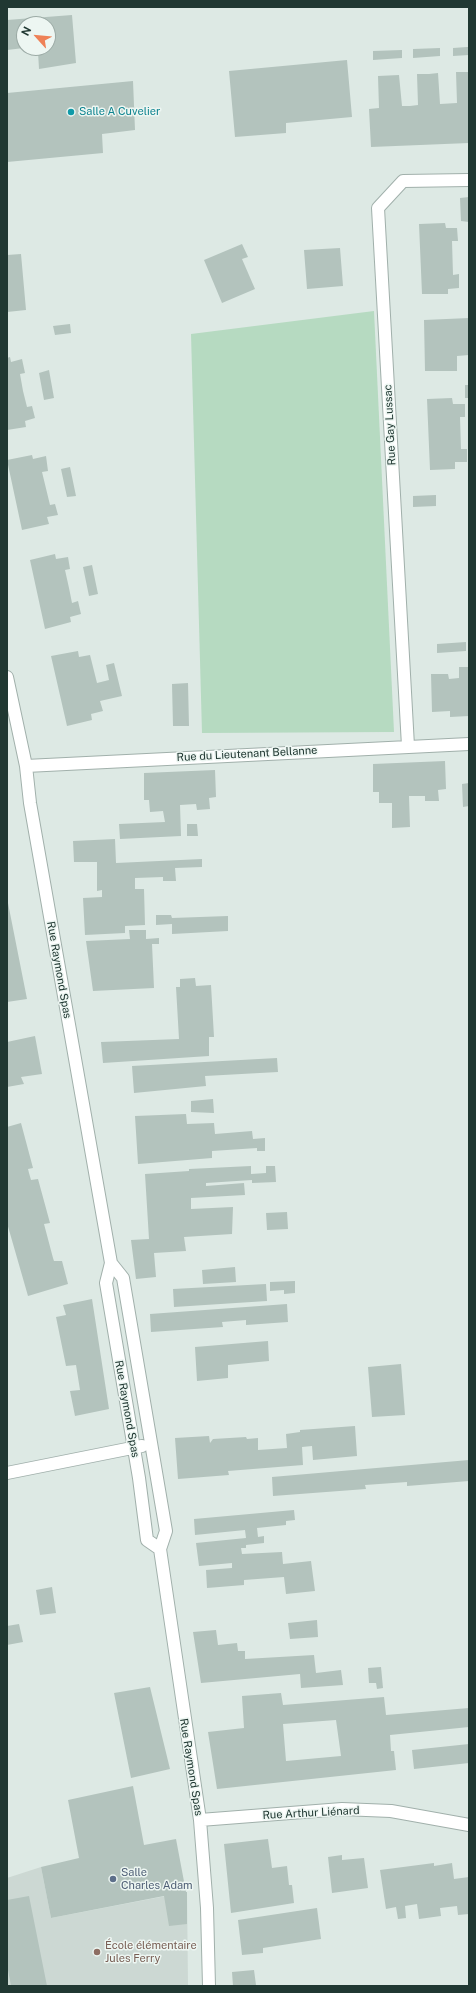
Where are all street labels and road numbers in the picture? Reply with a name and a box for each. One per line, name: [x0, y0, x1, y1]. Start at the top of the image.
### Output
street label: Rue Gay Lussac: [381, 384, 399, 466]
street label: Rue du Lieutenant Bellanne: [176, 744, 318, 764]
street label: Rue Raymond Spas: [44, 920, 74, 1020]
street label: Rue Raymond Spas: [112, 1359, 142, 1459]
street label: Rue Raymond Spas: [177, 1717, 205, 1817]
street label: Rue Arthur Liénard: [262, 1804, 360, 1822]

